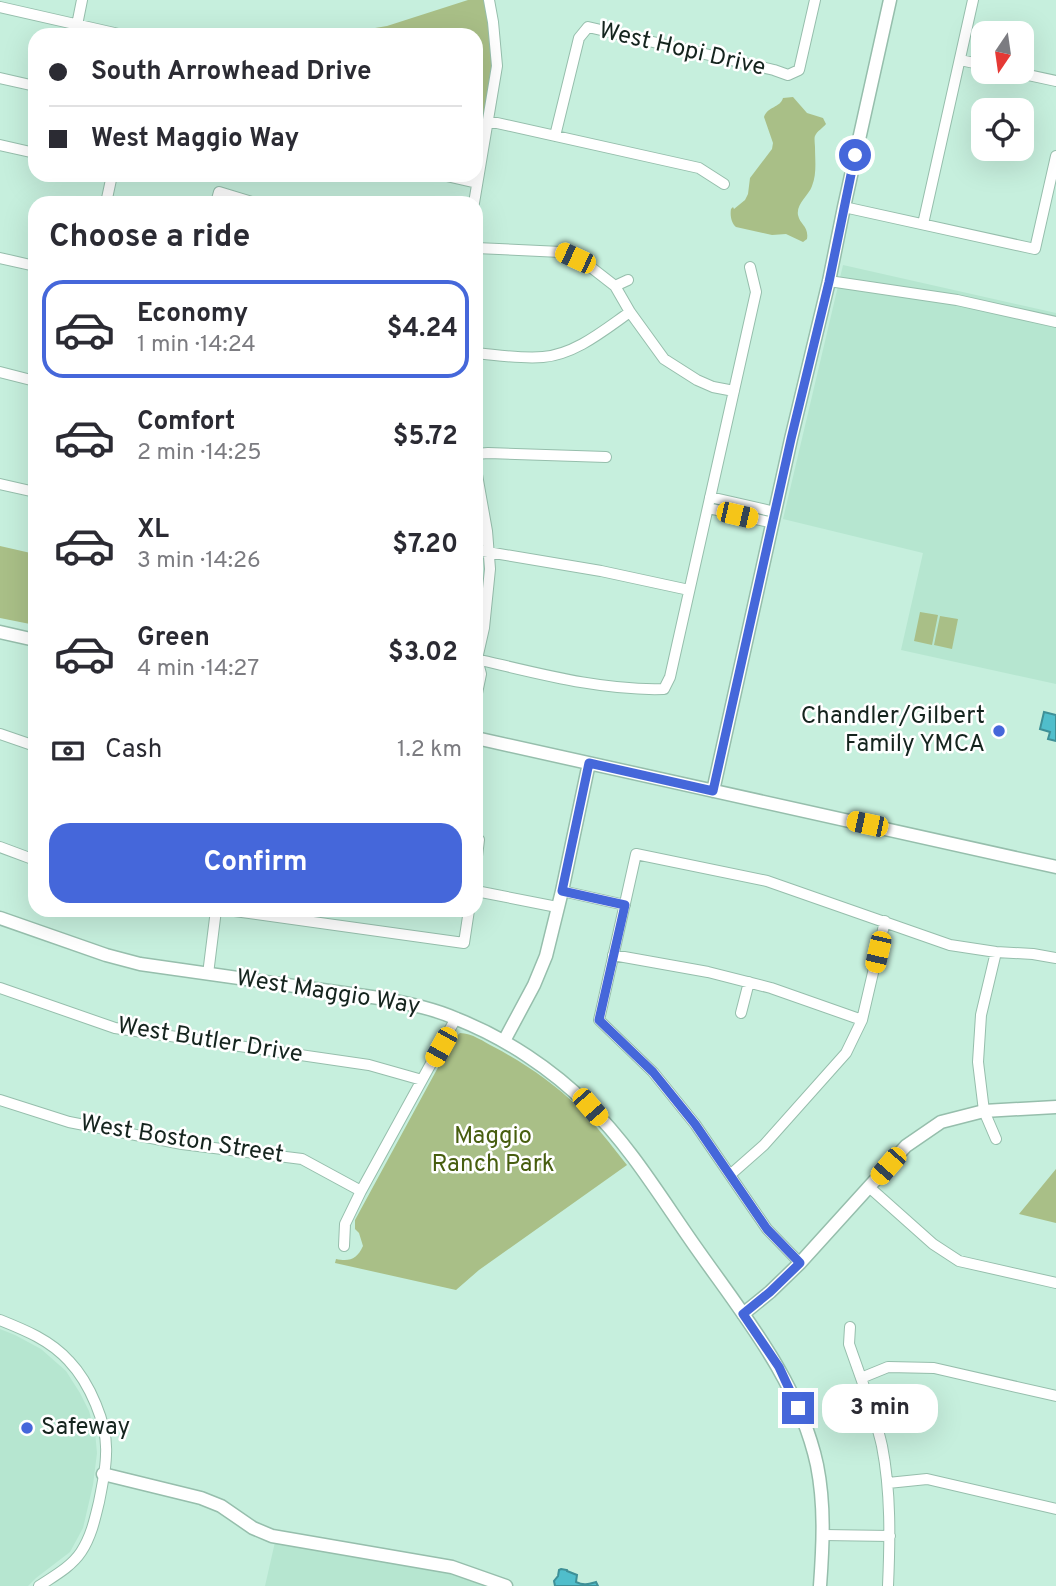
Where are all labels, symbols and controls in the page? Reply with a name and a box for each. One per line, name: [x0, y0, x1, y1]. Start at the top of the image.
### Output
street label: West Hopi Drive: [596, 16, 768, 84]
north arrow: [971, 21, 1034, 84]
map controls: [971, 21, 1034, 161]
text: South Arrowhead Drive: [91, 56, 372, 89]
button: locate: [971, 98, 1034, 161]
text: West Maggio Way: [91, 123, 299, 156]
route start: [839, 139, 871, 171]
text: Choose a ride: [49, 218, 250, 258]
car: [552, 240, 599, 276]
icon: car: [53, 298, 116, 361]
text: Economy: [137, 298, 248, 331]
text: $4.24: [387, 313, 458, 346]
text: 1 min · 14:24: [137, 331, 256, 360]
icon: car: [53, 406, 116, 469]
text: Comfort: [137, 406, 235, 439]
text: $5.72: [393, 421, 458, 454]
text: 2 min · 14:25: [137, 439, 262, 468]
car: [715, 500, 760, 530]
icon: car: [53, 514, 116, 577]
text: XL: [137, 514, 169, 547]
text: $7.20: [392, 529, 458, 562]
text: 3 min · 14:26: [137, 547, 261, 576]
icon: car: [53, 622, 116, 685]
text: Green: [137, 622, 210, 655]
text: $3.02: [388, 637, 458, 670]
text: 4 min · 14:27: [137, 655, 259, 684]
place label: Chandler/Gilbert Family YMCA: [801, 702, 985, 760]
marker: Chandler/Gilbert Family YMCA: [991, 723, 1007, 739]
icon: cash: [49, 732, 87, 770]
text: Cash: [105, 734, 162, 767]
text: 1.2 km: [397, 736, 462, 765]
car: [845, 809, 890, 839]
button: Confirm: [49, 823, 462, 903]
car: [864, 929, 893, 975]
street label: West Maggio Way: [234, 964, 422, 1022]
street label: West Butler Drive: [115, 1012, 305, 1070]
car: [422, 1024, 461, 1070]
car: [569, 1084, 612, 1130]
street label: West Boston Street: [78, 1109, 286, 1171]
park label: Maggio Ranch Park: [431, 1122, 555, 1180]
car: [867, 1143, 910, 1189]
callout: 3 min: [822, 1384, 938, 1432]
route end: [782, 1392, 814, 1424]
text: 3 min: [850, 1394, 910, 1423]
place label: Safeway: [41, 1413, 130, 1443]
marker: Safeway: [19, 1420, 35, 1436]

